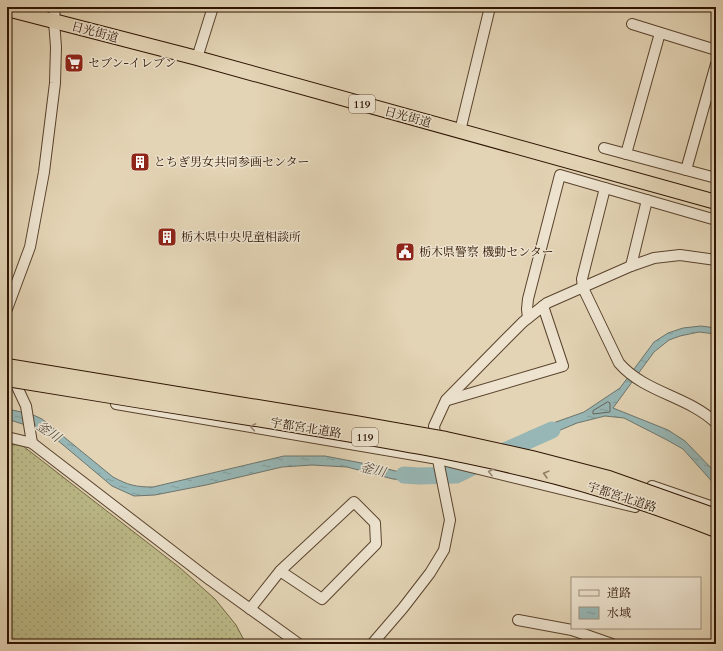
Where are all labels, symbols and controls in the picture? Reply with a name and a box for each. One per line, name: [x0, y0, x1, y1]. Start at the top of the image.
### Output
street label: 日光街道: [70, 18, 120, 46]
supermarket icon: セブン-イレブン: [63, 52, 85, 74]
place label: セブン-イレブン: [88, 55, 176, 71]
road number: 119: [349, 95, 375, 113]
street label: 日光街道: [383, 103, 433, 131]
building icon: とちぎ男女共同参画センター: [129, 151, 151, 173]
place label: とちぎ男女共同参画センター: [154, 154, 310, 170]
building icon: 栃木県中央児童相談所: [156, 226, 178, 248]
place label: 栃木県中央児童相談所: [181, 229, 301, 245]
public building icon: 栃木県警察 機動センター: [394, 241, 416, 263]
place label: 栃木県警察 機動センター: [419, 244, 554, 260]
street label: 宇都宮北道路: [269, 414, 343, 442]
water label: 釜川: [33, 417, 66, 448]
one-way arrow: [250, 423, 256, 432]
road number: 119: [352, 428, 378, 446]
water label: 釜川: [358, 458, 389, 482]
one-way arrow: [487, 468, 494, 476]
one-way arrow: [543, 471, 549, 479]
street label: 宇都宮北道路: [585, 478, 659, 516]
legend: [571, 577, 701, 629]
text: 道路: [607, 585, 631, 601]
text: 水域: [607, 605, 631, 621]

